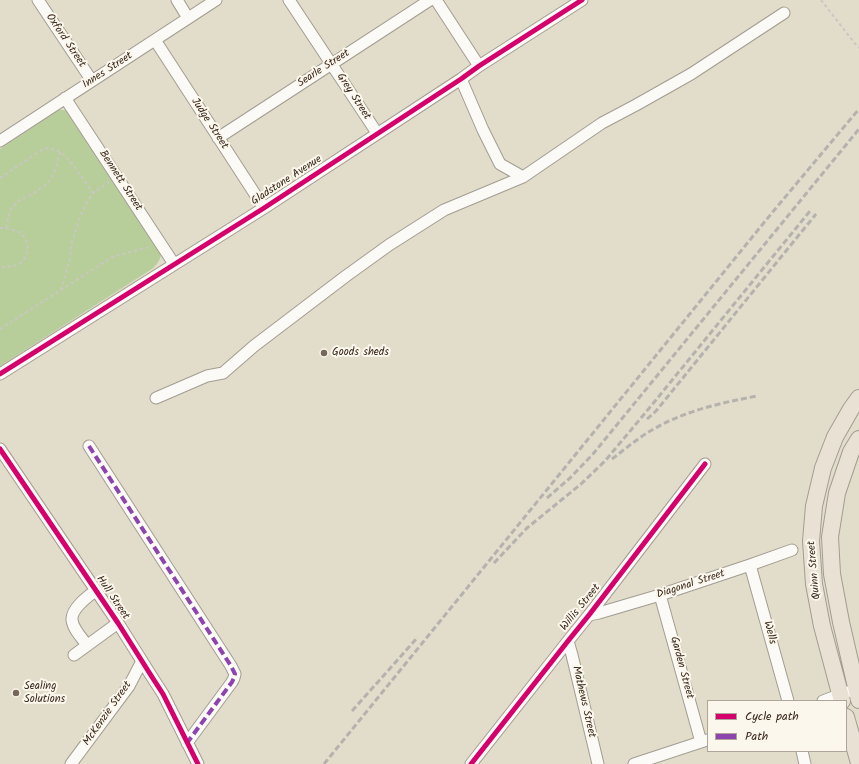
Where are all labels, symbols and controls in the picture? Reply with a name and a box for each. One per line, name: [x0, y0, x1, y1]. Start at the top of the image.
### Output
street label: Oxford Street: [42, 12, 88, 70]
street label: Searle Street: [295, 47, 353, 91]
street label: Innes Street: [80, 50, 136, 92]
street label: Grey Street: [333, 71, 373, 123]
street label: Judge Street: [188, 96, 230, 152]
street label: Bennett Street: [96, 148, 144, 214]
street label: Gladstone Avenue: [249, 153, 325, 209]
place label: Goods sheds: [332, 346, 389, 360]
marker: Goods sheds: [319, 348, 329, 358]
street label: Quinn Street: [806, 540, 824, 600]
street label: Diagonal Street: [655, 568, 727, 602]
street label: Hull Street: [92, 573, 132, 623]
street label: Willis Street: [558, 582, 604, 634]
street label: Wells: [760, 620, 778, 646]
street label: Garden Street: [666, 635, 696, 701]
street label: Mathews Street: [568, 665, 598, 739]
street label: McKenzie Street: [81, 679, 135, 749]
place label: Sealing Solutions: [24, 680, 65, 706]
marker: Sealing Solutions: [11, 688, 21, 698]
legend: [707, 700, 847, 752]
text: Cycle path: [745, 707, 799, 726]
text: Path: [745, 727, 768, 746]

